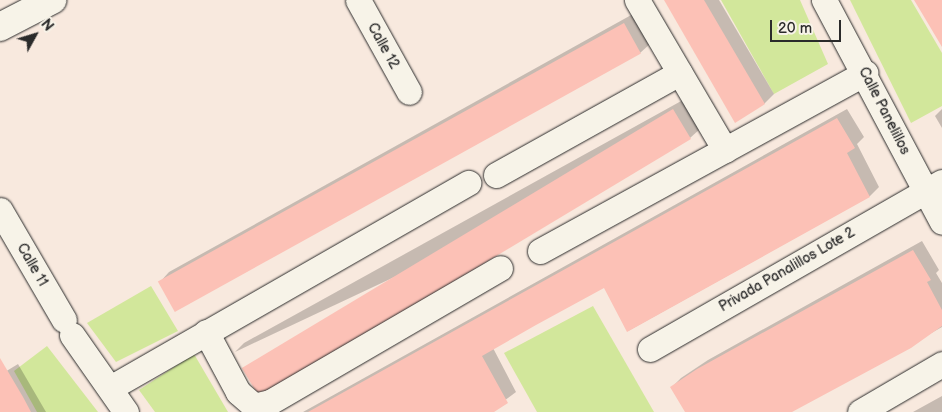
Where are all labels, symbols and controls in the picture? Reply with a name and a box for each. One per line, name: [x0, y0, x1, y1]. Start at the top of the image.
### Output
north arrow: [10, 10, 60, 60]
scale bar: [772, 10, 843, 42]
text: N: [37, 16, 57, 35]
text: 20 m: [778, 19, 812, 38]
street label: Calle 12: [364, 20, 402, 72]
street label: Calle Panelillos: [855, 64, 913, 158]
street label: Privada Panalillos Lote 2: [716, 224, 858, 316]
street label: Calle 11: [13, 240, 51, 290]

